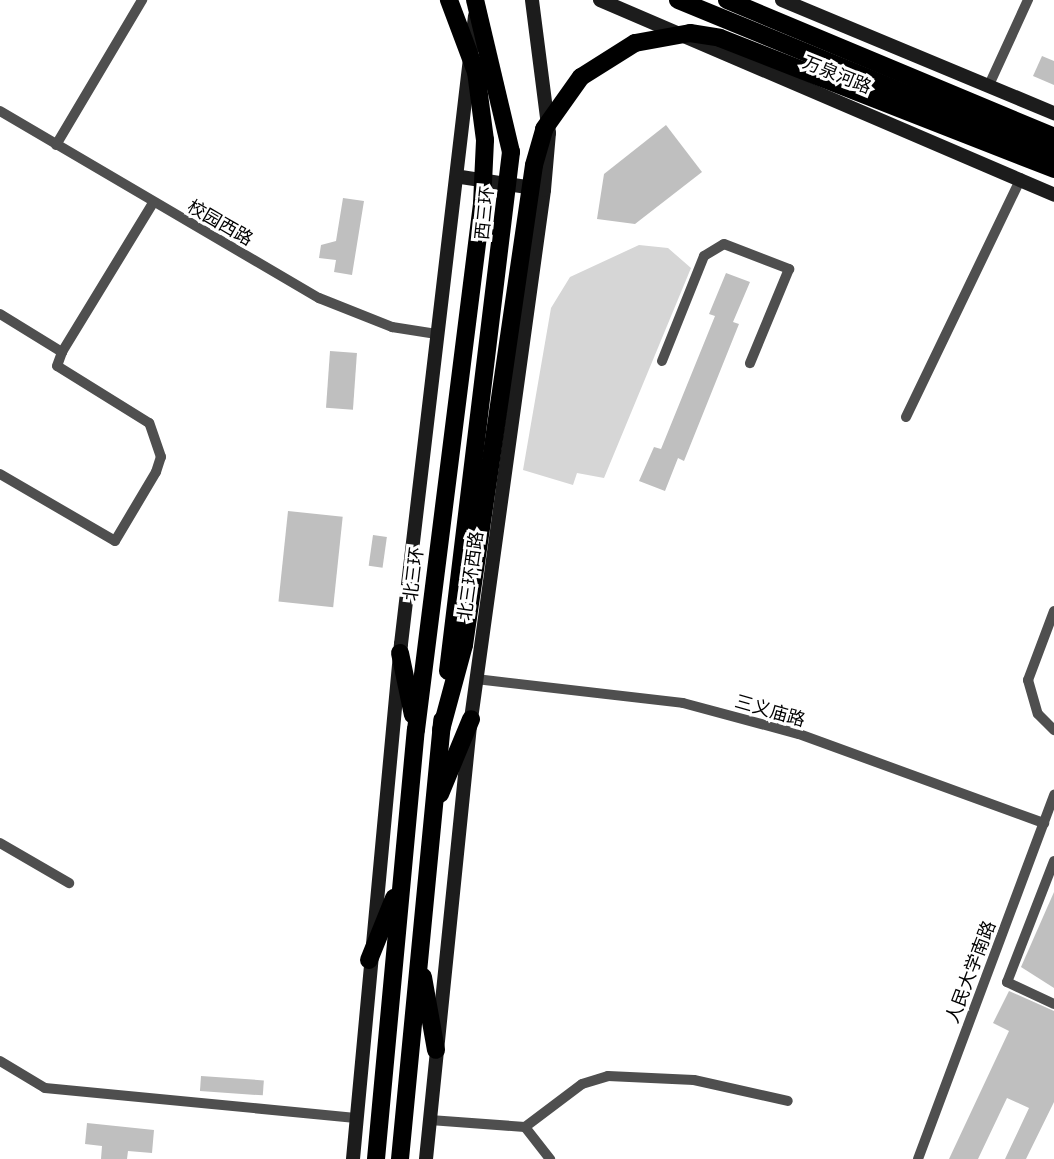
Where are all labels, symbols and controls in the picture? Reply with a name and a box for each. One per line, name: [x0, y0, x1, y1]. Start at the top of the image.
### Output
street label: 万泉河路: [800, 52, 874, 98]
street label: 西三环: [471, 185, 499, 241]
street label: 校园西路: [183, 196, 257, 250]
street label: 北三环西路: [454, 530, 488, 622]
street label: 北三环: [400, 546, 428, 602]
street label: 三义庙路: [732, 691, 808, 731]
street label: 人民大学南路: [942, 918, 1000, 1026]

